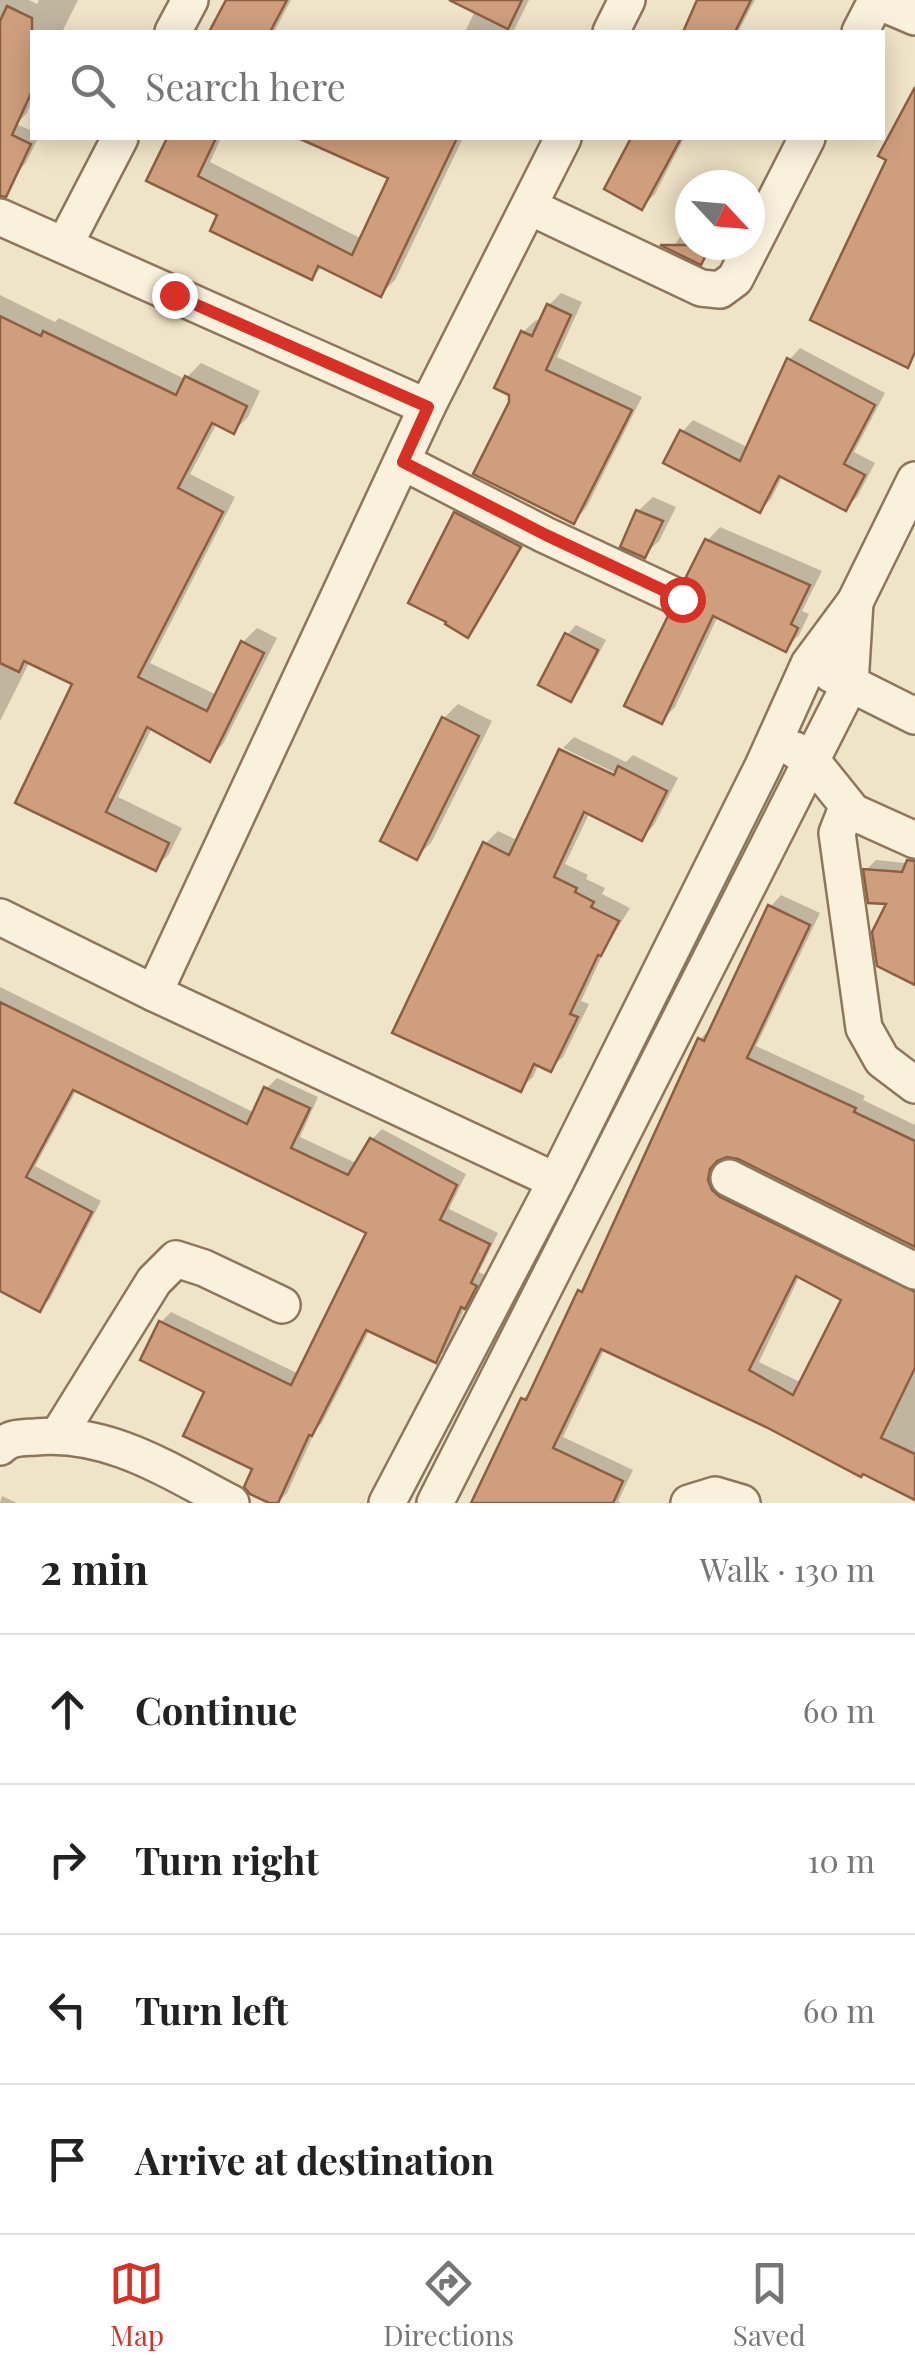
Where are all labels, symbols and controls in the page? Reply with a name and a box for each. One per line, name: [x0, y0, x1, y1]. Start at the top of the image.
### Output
search box: [30, 30, 885, 140]
icon: search: [65, 58, 120, 113]
text: Search here: [145, 60, 346, 111]
north arrow: [675, 170, 765, 260]
route end: [152, 273, 198, 319]
route start: [660, 577, 706, 623]
text: 2 min: [40, 1540, 148, 1596]
text: Walk · 130 m: [700, 1547, 875, 1590]
icon: ahead: [40, 1682, 95, 1737]
text: Continue: [135, 1684, 297, 1735]
text: 60 m: [803, 1688, 875, 1731]
icon: right: [40, 1832, 95, 1887]
text: Turn right: [135, 1834, 319, 1885]
text: 10 m: [808, 1838, 875, 1881]
icon: left: [40, 1982, 95, 2037]
text: Turn left: [135, 1984, 288, 2035]
text: 60 m: [803, 1988, 875, 2031]
icon: arrive: [40, 2132, 95, 2187]
text: Arrive at destination: [135, 2134, 494, 2185]
tab: Map: [109, 2256, 164, 2353]
tab: Directions: [383, 2256, 514, 2353]
tab: Saved: [733, 2256, 806, 2353]

